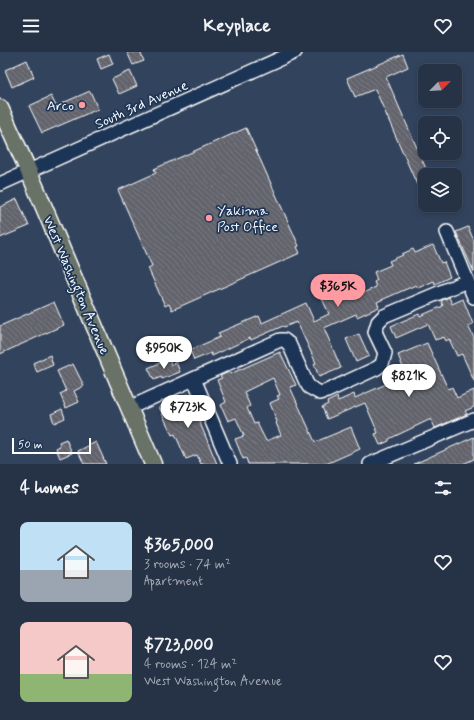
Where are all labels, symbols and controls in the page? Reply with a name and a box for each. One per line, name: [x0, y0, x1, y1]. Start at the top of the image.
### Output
text: Keyplace: [203, 14, 271, 38]
icon: menu: [20, 15, 42, 37]
icon: heart: [432, 15, 454, 37]
north arrow: [418, 64, 462, 108]
map controls: [418, 64, 462, 212]
street label: South 3rd Avenue: [92, 76, 191, 133]
place label: Arco: [47, 97, 74, 115]
marker: Arco: [77, 100, 87, 110]
button: locate: [418, 116, 462, 160]
button: layers: [418, 168, 462, 212]
place label: Yakima Post Office: [217, 202, 278, 236]
street label: West Washington Avenue: [37, 213, 114, 359]
marker: Yakima Post Office: [204, 213, 214, 223]
pin: $365K: [310, 274, 366, 308]
text: $365K: [319, 278, 357, 295]
pin: $950K: [136, 336, 192, 370]
text: $950K: [145, 340, 183, 357]
pin: $821K: [381, 364, 437, 398]
text: $821K: [391, 368, 427, 385]
pin: $723K: [160, 395, 216, 429]
text: $723K: [170, 399, 206, 416]
scale bar: [12, 436, 91, 455]
text: 50 m: [18, 438, 43, 452]
text: 4 homes: [20, 477, 79, 499]
icon: filters: [432, 477, 454, 499]
text: $365,000: [144, 534, 214, 556]
icon: home: [52, 538, 100, 586]
icon: heart: [432, 551, 454, 573]
text: 3 rooms · 74 m²: [144, 556, 231, 573]
text: Apartment: [144, 573, 203, 590]
text: $723,000: [144, 634, 213, 656]
icon: home: [52, 638, 100, 686]
icon: heart: [432, 651, 454, 673]
text: 4 rooms · 124 m²: [144, 656, 237, 673]
text: West Washington Avenue: [144, 673, 282, 690]

